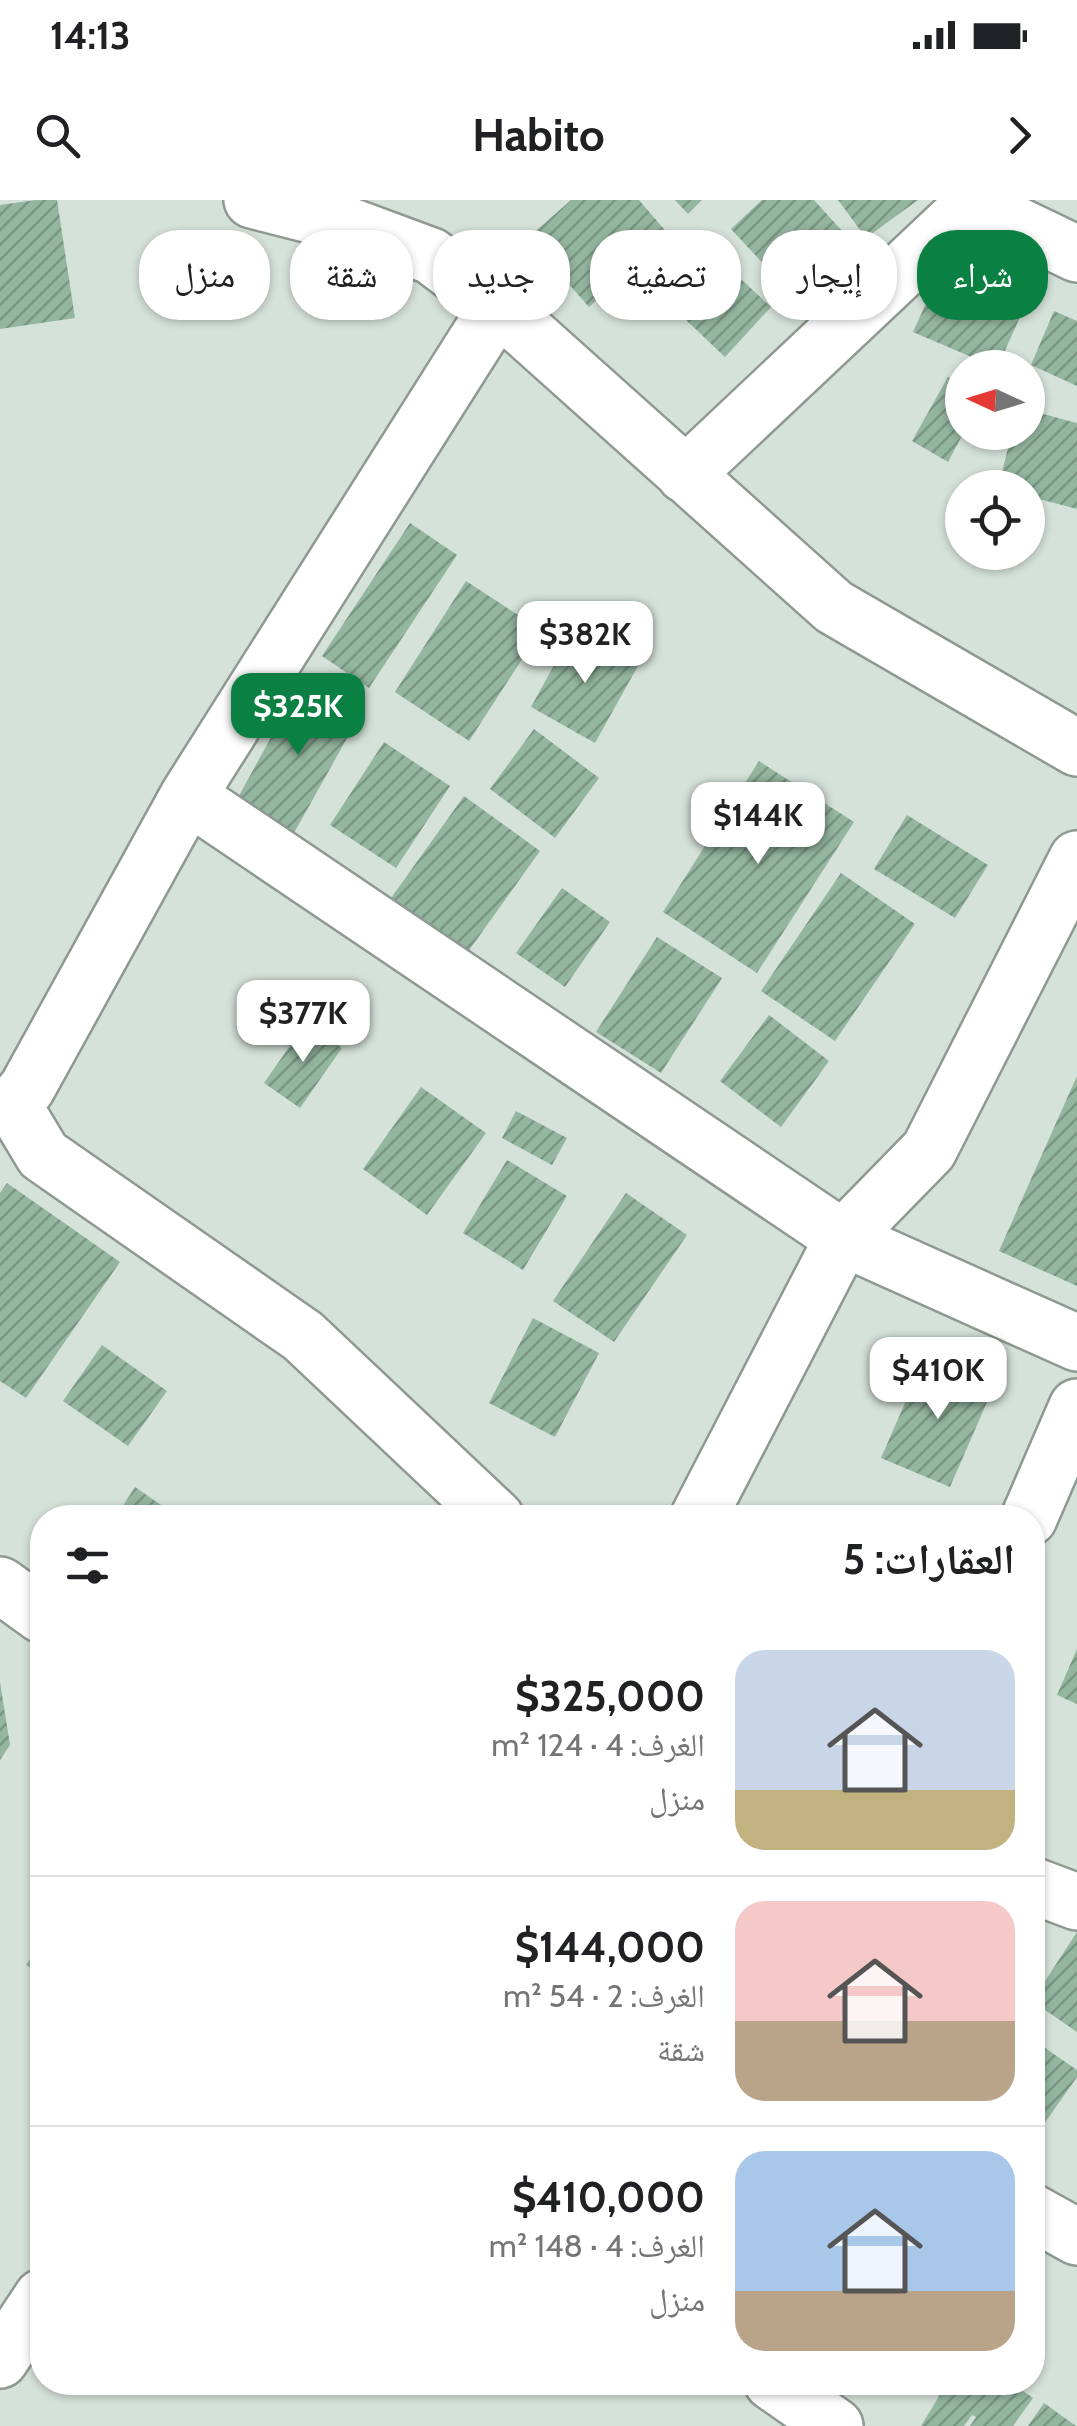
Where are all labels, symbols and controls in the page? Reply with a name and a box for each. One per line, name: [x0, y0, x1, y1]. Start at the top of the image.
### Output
text: 14:13: [50, 12, 131, 59]
icon: search: [30, 108, 85, 163]
text: Habito: [472, 108, 605, 162]
icon: forward: [992, 108, 1047, 163]
chip: منزل: [139, 230, 270, 320]
chip: شقة: [290, 230, 413, 320]
chip: جديد: [433, 230, 570, 320]
chip: تصفية: [590, 230, 741, 320]
chip: إيجار: [761, 230, 897, 320]
chip: شراء: [917, 230, 1048, 320]
north arrow: [945, 350, 1045, 450]
map controls: [945, 350, 1045, 570]
button: locate: [945, 470, 1045, 570]
pin: $382K: [515, 601, 655, 686]
text: $382K: [539, 614, 631, 653]
pin: $325K: [228, 673, 368, 758]
text: $325K: [253, 686, 343, 725]
pin: $144K: [688, 782, 828, 867]
text: $144K: [713, 795, 803, 834]
pin: $377K: [233, 980, 373, 1065]
text: $377K: [259, 993, 347, 1032]
pin: $410K: [868, 1337, 1008, 1422]
text: $410K: [892, 1350, 984, 1389]
text: العقارات: 5: [843, 1533, 1015, 1585]
icon: filters: [60, 1538, 115, 1593]
text: $325,000: [515, 1670, 705, 1722]
icon: home: [815, 1690, 935, 1810]
text: الغرف: 4 · 124 m²: [491, 1725, 705, 1764]
text: منزل: [649, 1779, 705, 1818]
text: $144,000: [515, 1921, 705, 1973]
icon: home: [815, 1941, 935, 2061]
text: الغرف: 2 · 54 m²: [503, 1976, 705, 2015]
text: شقة: [657, 2030, 705, 2069]
text: $410,000: [512, 2171, 705, 2223]
icon: home: [815, 2191, 935, 2311]
text: الغرف: 4 · 148 m²: [489, 2226, 705, 2265]
text: منزل: [649, 2280, 705, 2319]

